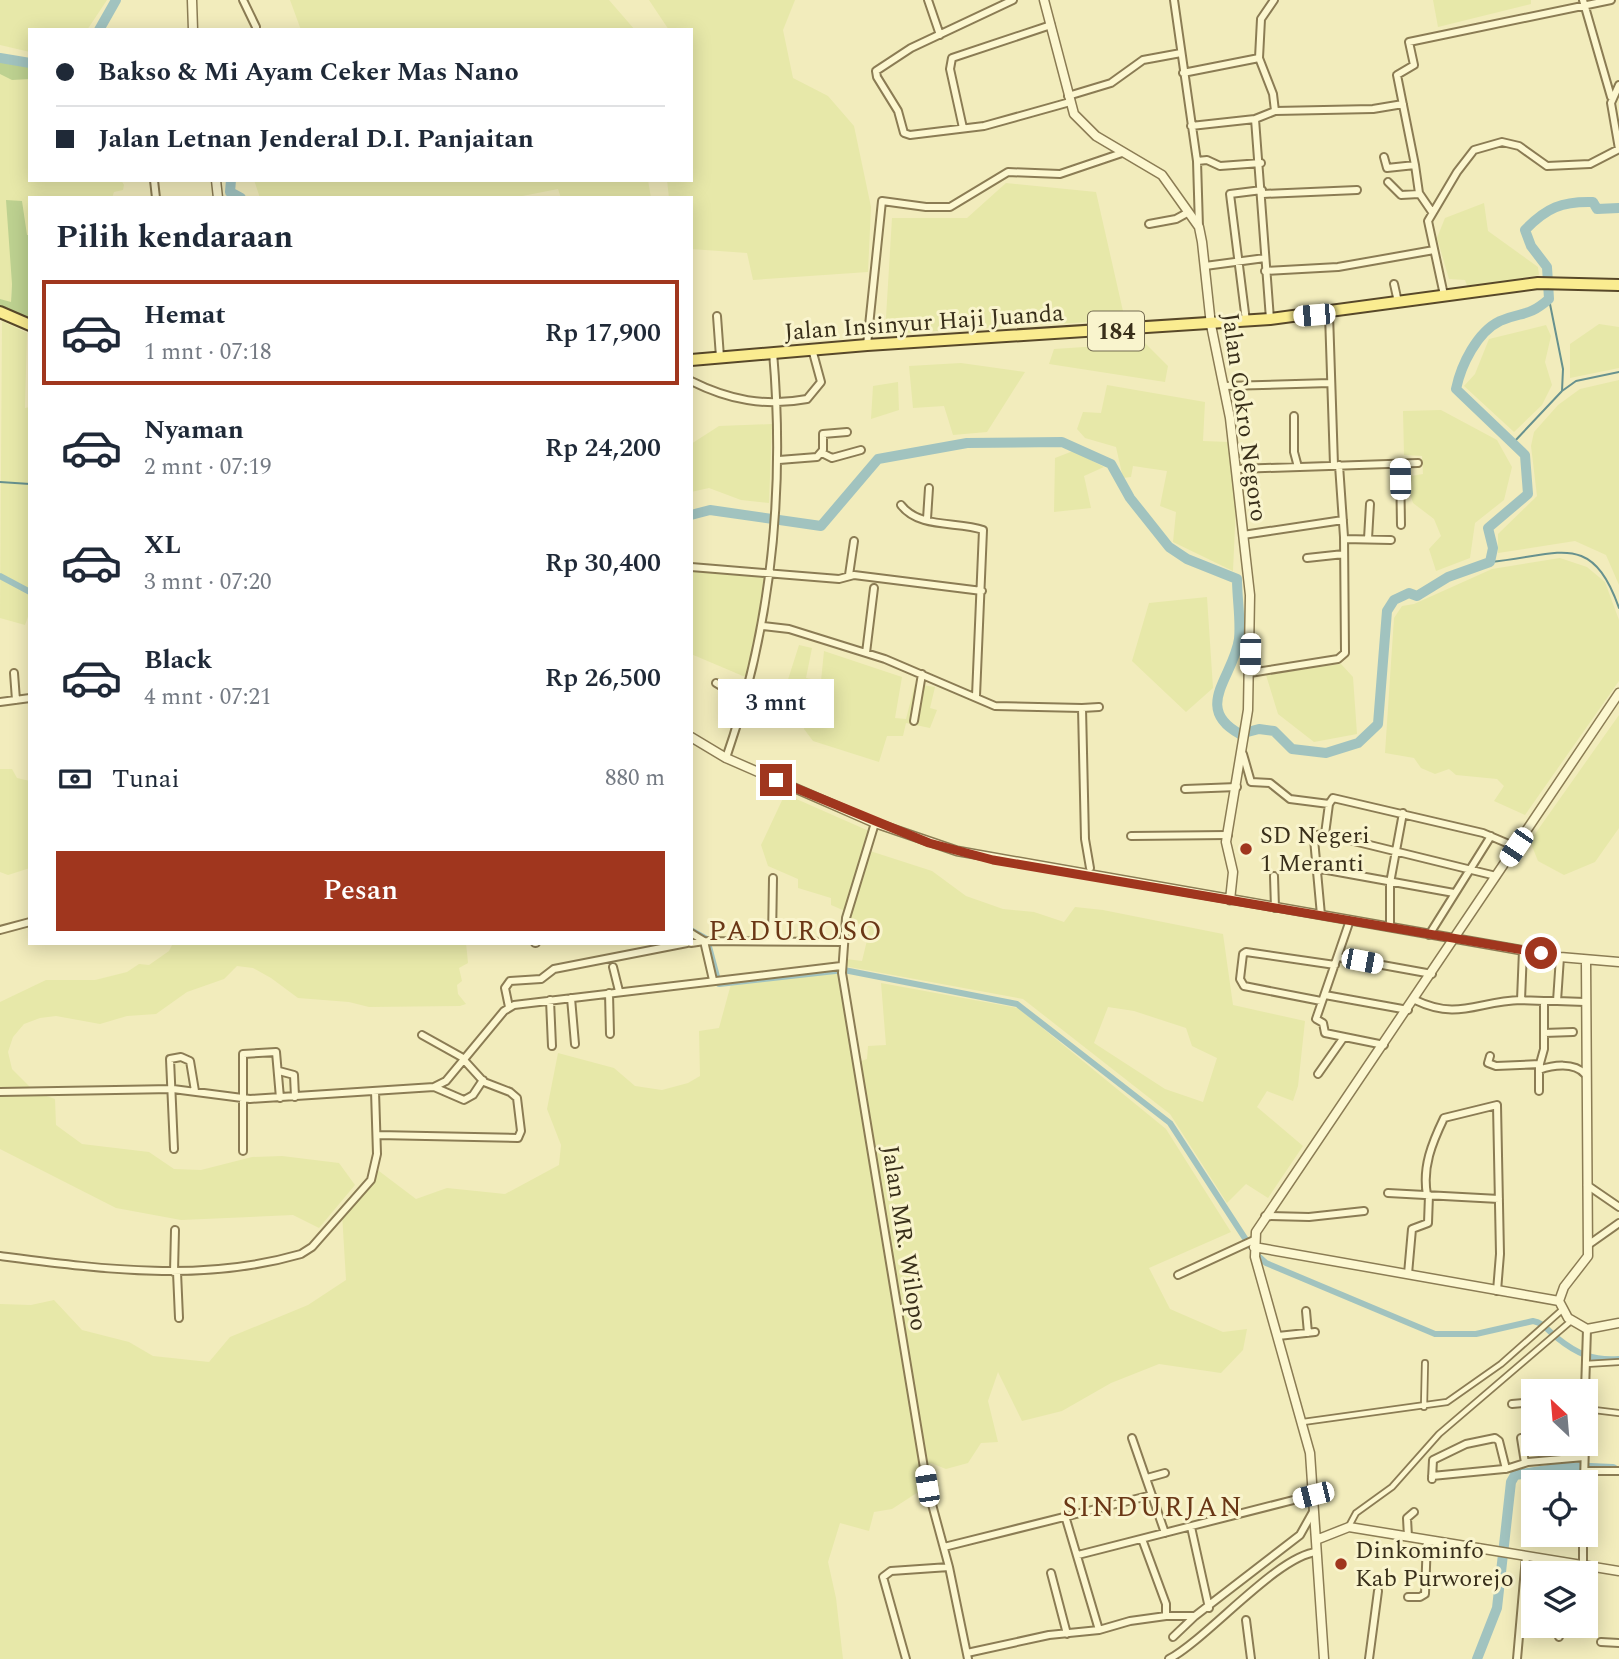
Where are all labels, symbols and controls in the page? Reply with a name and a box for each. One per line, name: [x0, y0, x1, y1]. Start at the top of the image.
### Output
text: Bakso & Mi Ayam Ceker Mas Nano: [98, 52, 519, 92]
text: Jalan Letnan Jenderal D.I. Panjaitan: [98, 119, 534, 159]
text: Pilih kendaraan: [56, 213, 293, 262]
text: Hemat: [144, 295, 225, 335]
street label: Jalan Insinyur Haji Juanda: [783, 295, 1065, 351]
icon: car: [60, 301, 123, 364]
car: [1293, 303, 1336, 327]
street label: Jalan Cokro Negoro: [1212, 310, 1276, 524]
road number: 184: [1088, 312, 1144, 350]
text: Rp 17,900: [545, 313, 661, 353]
text: 1 mnt · 07:18: [144, 335, 272, 370]
text: Nyaman: [144, 410, 244, 450]
icon: car: [60, 416, 123, 479]
text: Rp 24,200: [545, 428, 661, 468]
text: 2 mnt · 07:19: [144, 450, 272, 485]
car: [1390, 458, 1411, 500]
text: XL: [144, 525, 181, 565]
icon: car: [60, 531, 123, 594]
text: Rp 30,400: [545, 543, 661, 583]
text: 3 mnt · 07:20: [144, 565, 272, 600]
car: [1240, 633, 1261, 675]
text: Black: [144, 640, 212, 680]
icon: car: [60, 646, 123, 709]
text: Rp 26,500: [545, 658, 661, 698]
callout: 3 mnt: [718, 678, 834, 728]
text: 4 mnt · 07:21: [144, 680, 272, 715]
text: 3 mnt: [746, 686, 806, 721]
text: Tunai: [112, 759, 180, 799]
icon: cash: [56, 760, 94, 798]
text: 880 m: [605, 761, 665, 796]
route end: [760, 764, 792, 796]
place label: SD Negeri 1 Meranti: [1260, 818, 1370, 882]
car: [1496, 824, 1537, 870]
marker: SD Negeri 1 Meranti: [1238, 841, 1254, 857]
button: Pesan: [56, 851, 665, 931]
district label: PADUROSO: [708, 910, 884, 953]
route start: [1525, 937, 1557, 969]
car: [1340, 947, 1385, 975]
street label: Jalan MR. Wilopo: [872, 1143, 936, 1334]
north arrow: [1521, 1379, 1598, 1456]
map controls: [1521, 1379, 1598, 1638]
car: [914, 1464, 941, 1508]
button: locate: [1521, 1470, 1598, 1547]
car: [1291, 1480, 1336, 1510]
district label: SINDURJAN: [1062, 1486, 1244, 1529]
place label: Dinkominfo Kab Purworejo: [1355, 1533, 1514, 1597]
marker: Dinkominfo Kab Purworejo: [1333, 1556, 1349, 1572]
button: layers: [1521, 1561, 1598, 1638]

